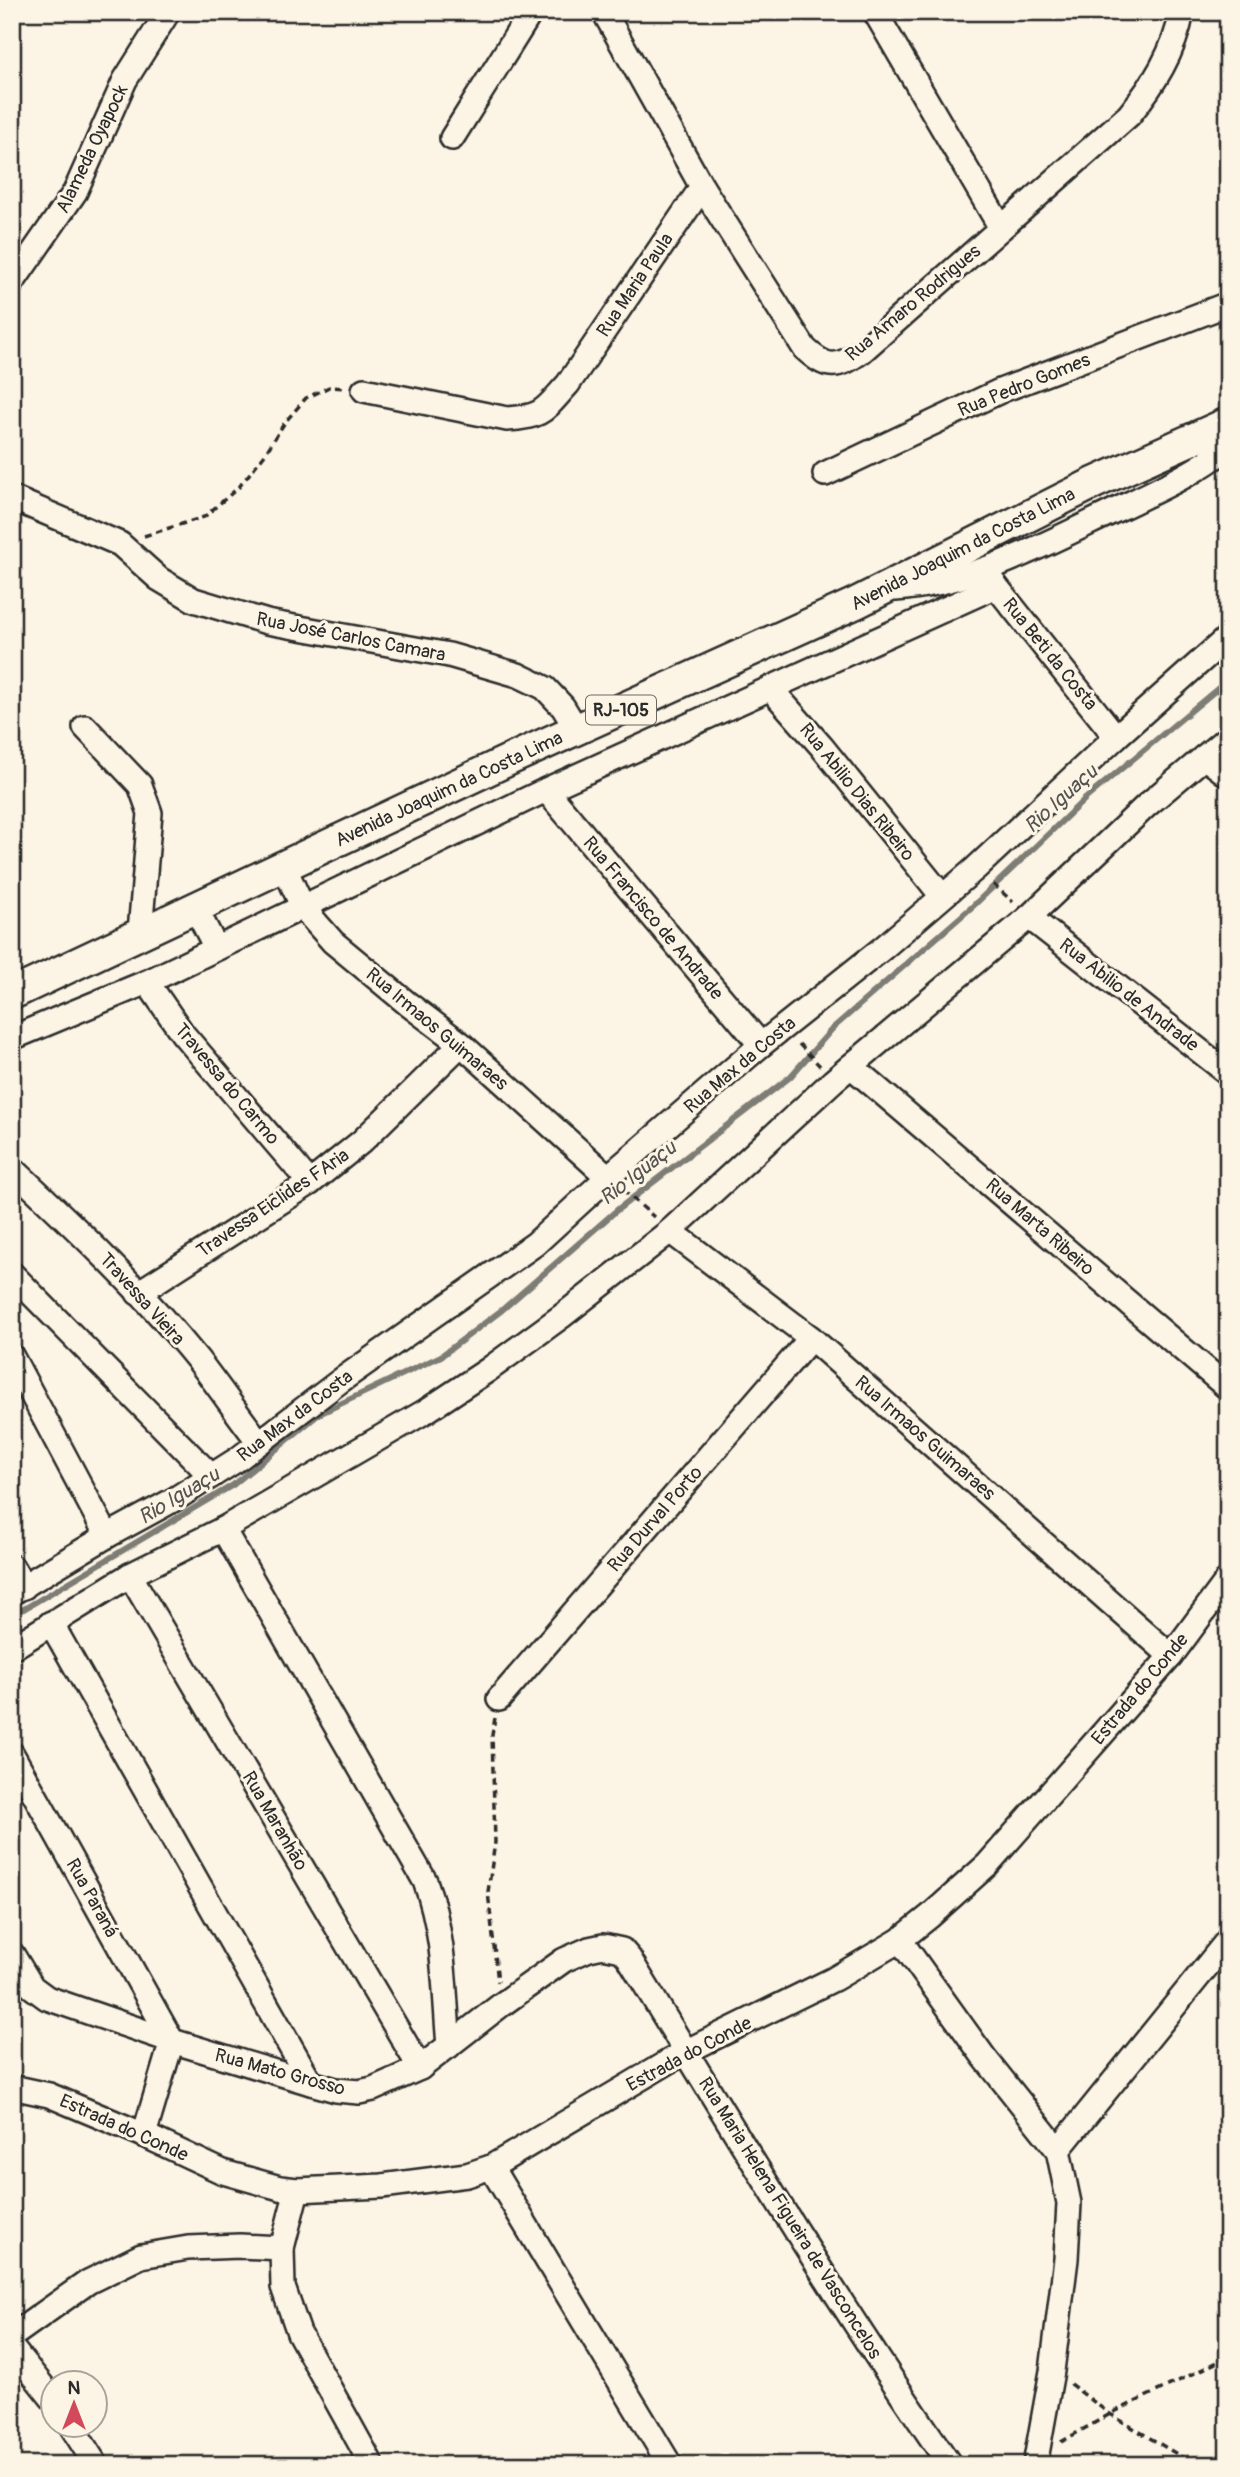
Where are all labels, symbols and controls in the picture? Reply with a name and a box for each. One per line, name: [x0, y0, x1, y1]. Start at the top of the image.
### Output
street label: Alameda Oyapock: [51, 81, 133, 217]
street label: Rua Maria Paula: [591, 228, 679, 342]
street label: Rua Amaro Rodrigues: [840, 239, 986, 367]
street label: Rua Pedro Gomes: [954, 347, 1094, 422]
street label: Avenida Joaquim da Costa Lima: [847, 482, 1079, 616]
street label: Rua Beti da Costa: [997, 593, 1103, 715]
street label: Rua José Carlos Camara: [254, 607, 448, 667]
road number: RJ-105: [586, 696, 656, 724]
street label: Rua Abilio Dias Ribeiro: [794, 718, 920, 866]
street label: Avenida Joaquim da Costa Lima: [331, 726, 567, 852]
water label: Rio Iguaçu: [1019, 758, 1105, 839]
street label: Rua Francisco de Andrade: [578, 831, 729, 1005]
street label: Rua Abilio de Andrade: [1054, 933, 1204, 1057]
street label: Rua Irmaos Guimaraes: [361, 962, 513, 1096]
street label: Rua Max da Costa: [679, 1011, 801, 1119]
street label: Travessa do Carmo: [169, 1018, 285, 1150]
water label: Rio Iguaçu: [594, 1134, 683, 1211]
street label: Travessa Eiclides FAria: [192, 1143, 354, 1263]
street label: Rua Marta Ribeiro: [981, 1173, 1099, 1281]
street label: Travessa Vieira: [94, 1248, 190, 1350]
street label: Rua Max da Costa: [232, 1365, 358, 1467]
street label: Rua Irmaos Guimaraes: [850, 1370, 1001, 1506]
water label: Rio Iguaçu: [133, 1461, 226, 1531]
street label: Rua Durval Porto: [602, 1461, 708, 1577]
street label: Estrada do Conde: [1086, 1628, 1194, 1750]
street label: Rua Maranhão: [237, 1767, 313, 1875]
street label: Rua Paraná: [60, 1854, 124, 1942]
street label: Estrada do Conde: [622, 2011, 756, 2097]
street label: Rua Mato Grosso: [212, 2043, 348, 2101]
street label: Rua Maria Helena Figueira de Vasconcelos: [693, 2073, 887, 2364]
street label: Estrada do Conde: [56, 2089, 193, 2167]
north arrow: [38, 2368, 108, 2438]
text: N: [68, 2376, 81, 2400]

